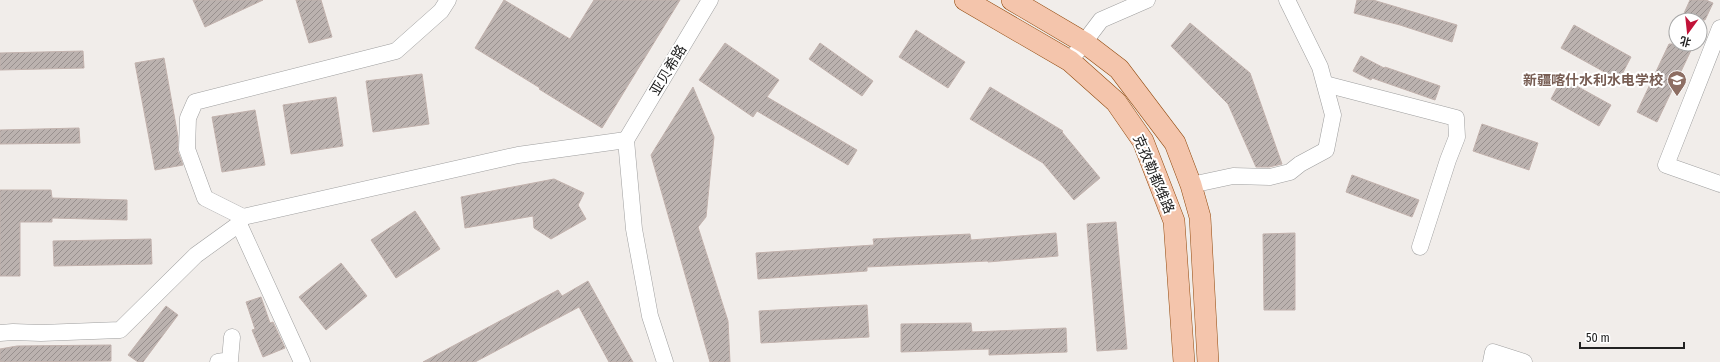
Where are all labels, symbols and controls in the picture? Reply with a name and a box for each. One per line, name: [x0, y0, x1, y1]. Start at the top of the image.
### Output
north arrow: [1668, 12, 1708, 52]
text: 北: [1679, 33, 1693, 49]
street label: 亚贝希路: [647, 42, 690, 99]
school or university icon: 新疆喀什水利水电学校: [1666, 69, 1688, 97]
place label: 新疆喀什水利水电学校: [1523, 72, 1663, 89]
street label: 克孜勒都维路: [1129, 132, 1178, 216]
scale bar: [1580, 324, 1684, 350]
text: 50 m: [1586, 331, 1610, 345]

